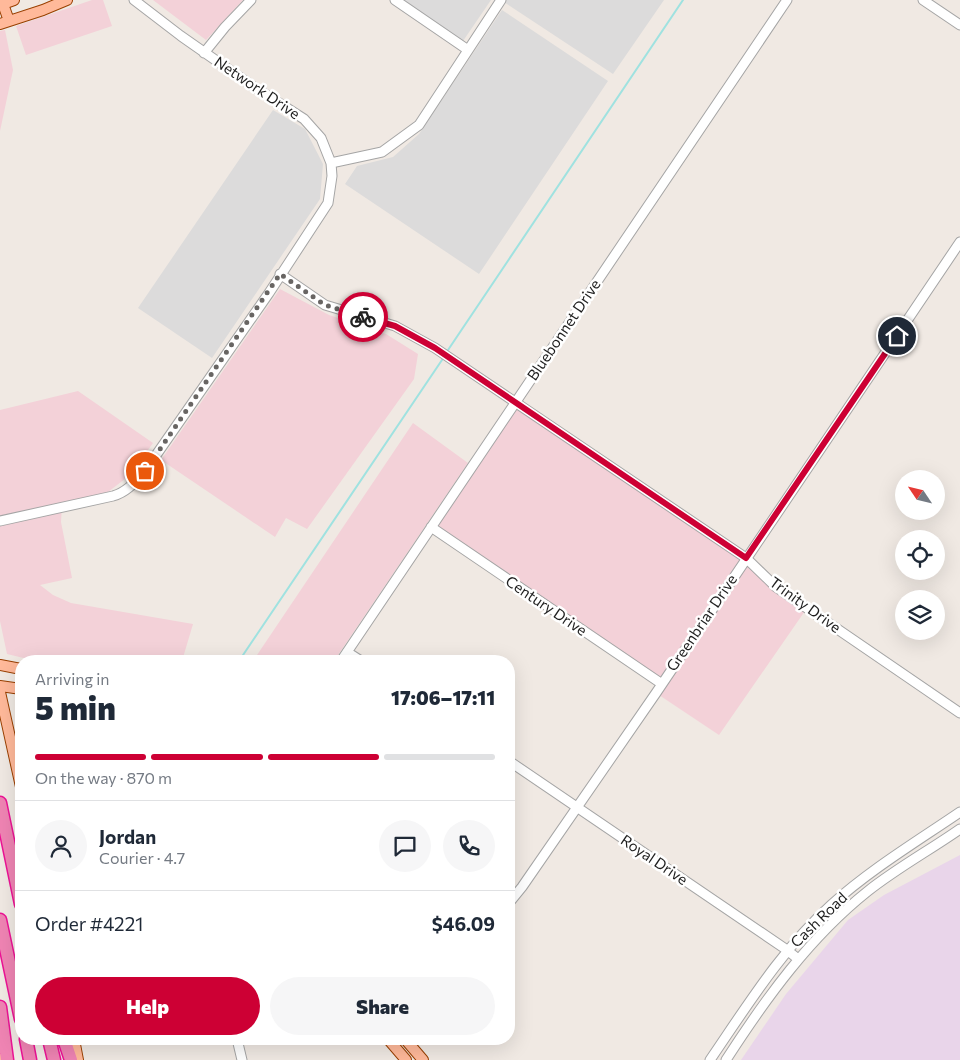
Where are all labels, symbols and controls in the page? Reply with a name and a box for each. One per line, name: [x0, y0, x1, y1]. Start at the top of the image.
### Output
street label: Network Drive: [211, 52, 304, 122]
street label: Bluebonnet Drive: [523, 275, 604, 383]
courier: [338, 292, 388, 342]
icon: bike: [349, 303, 377, 331]
pin: [876, 315, 918, 357]
icon: home: [883, 322, 911, 350]
pin: [124, 450, 166, 492]
icon: bag: [131, 457, 159, 485]
north arrow: [895, 470, 945, 520]
map controls: [895, 470, 945, 640]
button: locate: [895, 530, 945, 580]
street label: Century Drive: [502, 571, 591, 639]
street label: Greenbriar Drive: [662, 571, 740, 674]
street label: Trinity Drive: [766, 572, 845, 636]
button: layers: [895, 590, 945, 640]
text: Arriving in: [35, 669, 109, 688]
text: 17:06–17:11: [391, 686, 495, 709]
text: 5 min: [35, 687, 116, 727]
text: On the way · 870 m: [35, 768, 172, 787]
button: person: [35, 820, 87, 872]
button: chat: [379, 820, 431, 872]
button: phone: [443, 820, 495, 872]
text: Jordan: [99, 825, 156, 848]
street label: Royal Drive: [618, 830, 691, 888]
text: Courier · 4.7: [99, 848, 185, 867]
street label: Cash Road: [786, 888, 850, 951]
text: Order #4221: [35, 912, 143, 935]
text: $46.09: [432, 912, 495, 935]
button: Help: [35, 977, 260, 1035]
button: Share: [270, 977, 495, 1035]

